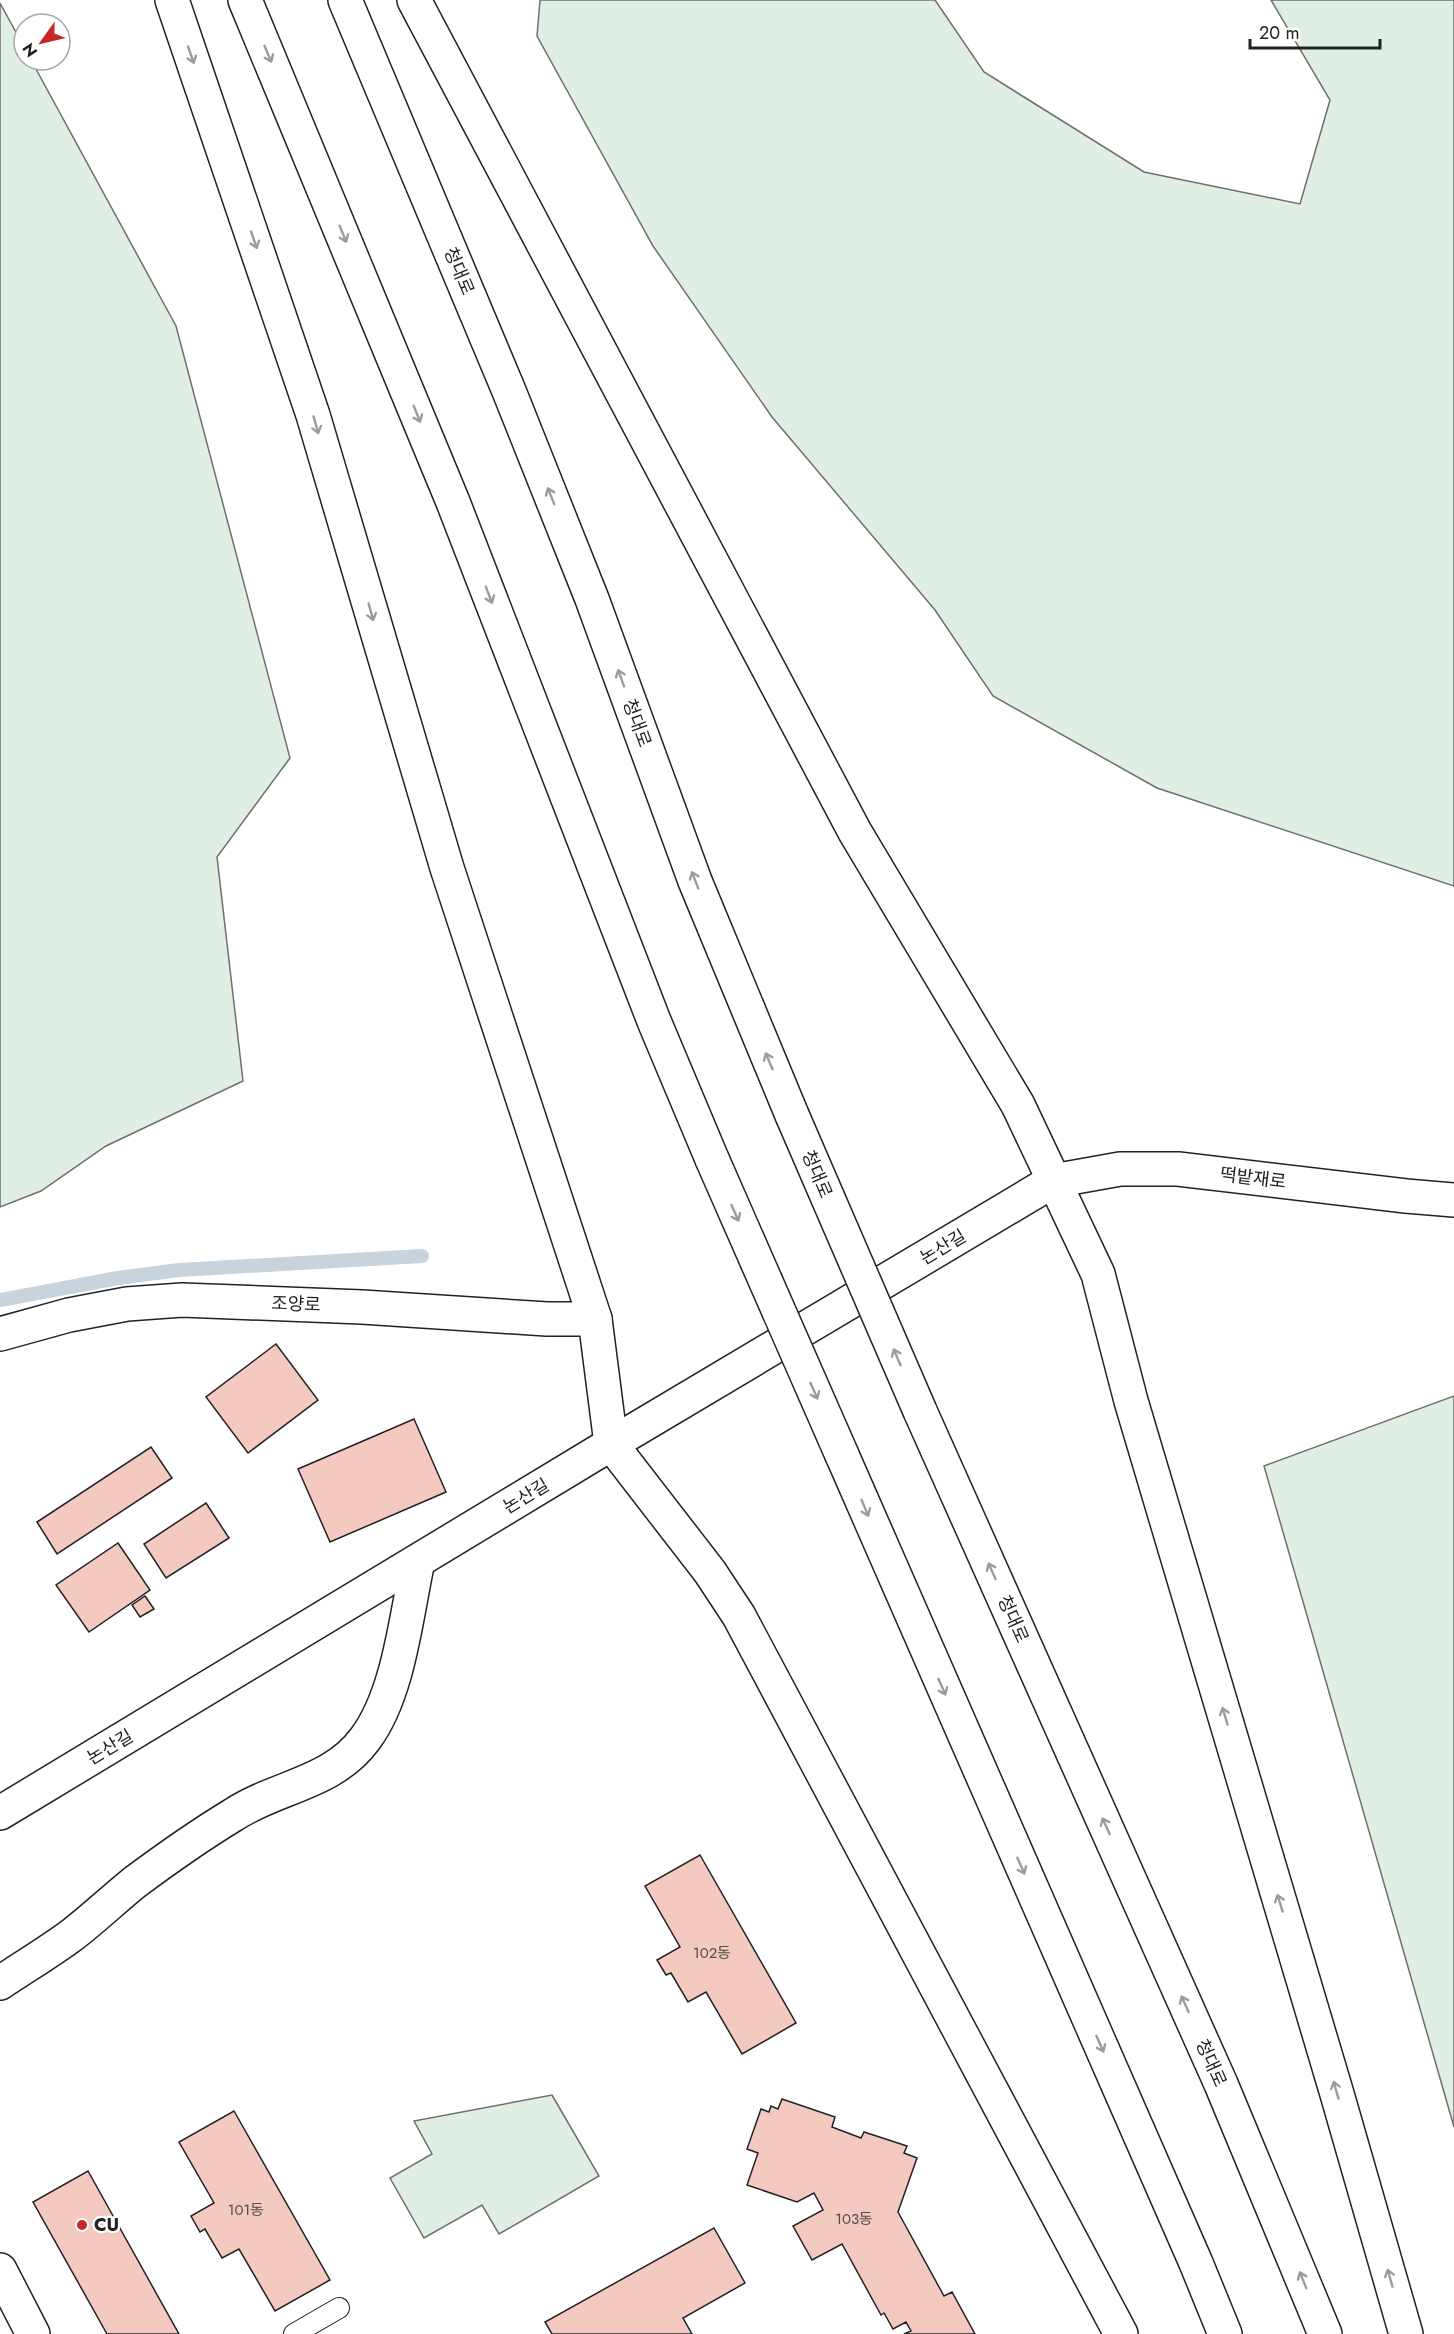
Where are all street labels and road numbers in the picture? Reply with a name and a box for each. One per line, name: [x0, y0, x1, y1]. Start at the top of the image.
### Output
street label: 청대로: [437, 243, 481, 299]
street label: 청대로: [616, 695, 658, 751]
street label: 청대로: [795, 1146, 839, 1202]
street label: 떡밭재로: [1219, 1161, 1287, 1195]
street label: 논산길: [915, 1223, 971, 1271]
street label: 조양로: [271, 1290, 321, 1318]
street label: 논산길: [498, 1472, 554, 1520]
street label: 청대로: [991, 1591, 1035, 1647]
street label: 논산길: [82, 1723, 138, 1771]
street label: 청대로: [1189, 2035, 1233, 2091]

